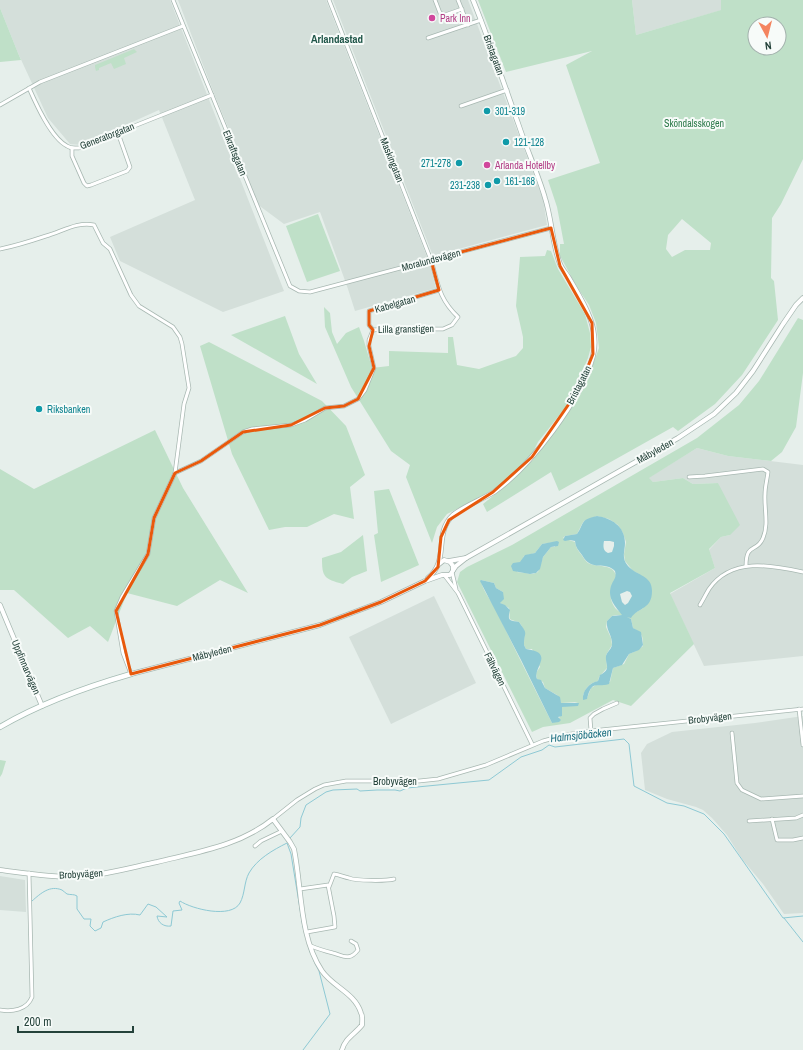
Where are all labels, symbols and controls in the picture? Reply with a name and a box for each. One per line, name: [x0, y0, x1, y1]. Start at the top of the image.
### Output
place label: Park Inn: [440, 12, 471, 25]
marker: Park Inn: [427, 13, 437, 23]
north arrow: [747, 16, 787, 56]
district label: Arlandastad: [311, 32, 363, 46]
street label: Bristagatan: [481, 33, 507, 77]
text: N: [764, 39, 772, 53]
place label: 301-319: [495, 105, 526, 118]
marker: 301-319: [482, 106, 492, 116]
park label: Sköndalsskogen: [664, 117, 724, 130]
street label: Generatorgatan: [78, 120, 136, 152]
street label: Elkraftsgatan: [220, 128, 250, 178]
street label: Maskingatan: [377, 136, 407, 184]
place label: 121-128: [514, 136, 545, 149]
marker: 121-128: [501, 137, 511, 147]
place label: 271-278: [421, 157, 451, 170]
marker: 271-278: [454, 158, 464, 168]
place label: Arlanda Hotellby: [494, 159, 556, 172]
marker: Arlanda Hotellby: [482, 160, 492, 170]
place label: 161-168: [505, 175, 536, 188]
marker: 161-168: [492, 176, 502, 186]
place label: 231-238: [450, 179, 480, 192]
marker: 231-238: [483, 180, 493, 190]
street label: Moralundsvägen: [400, 246, 462, 274]
street label: Kabelgatan: [373, 292, 417, 316]
street label: Lilla granstigen: [378, 322, 434, 336]
street label: Bristagatan: [564, 363, 594, 407]
place label: Riksbanken: [47, 403, 90, 416]
marker: Riksbanken: [34, 404, 44, 414]
street label: Måbyleden: [634, 436, 676, 466]
street label: Uppfinnarvägen: [9, 638, 43, 696]
street label: Måbyleden: [191, 642, 233, 664]
street label: Fältvägen: [481, 650, 509, 688]
street label: Brobyvägen: [688, 709, 732, 727]
water label: Halmsjöbäcken: [550, 725, 612, 745]
street label: Brobyvägen: [373, 775, 417, 788]
street label: Brobyvägen: [59, 866, 103, 882]
scale bar: [18, 1008, 133, 1034]
text: 200 m: [24, 1014, 51, 1030]

